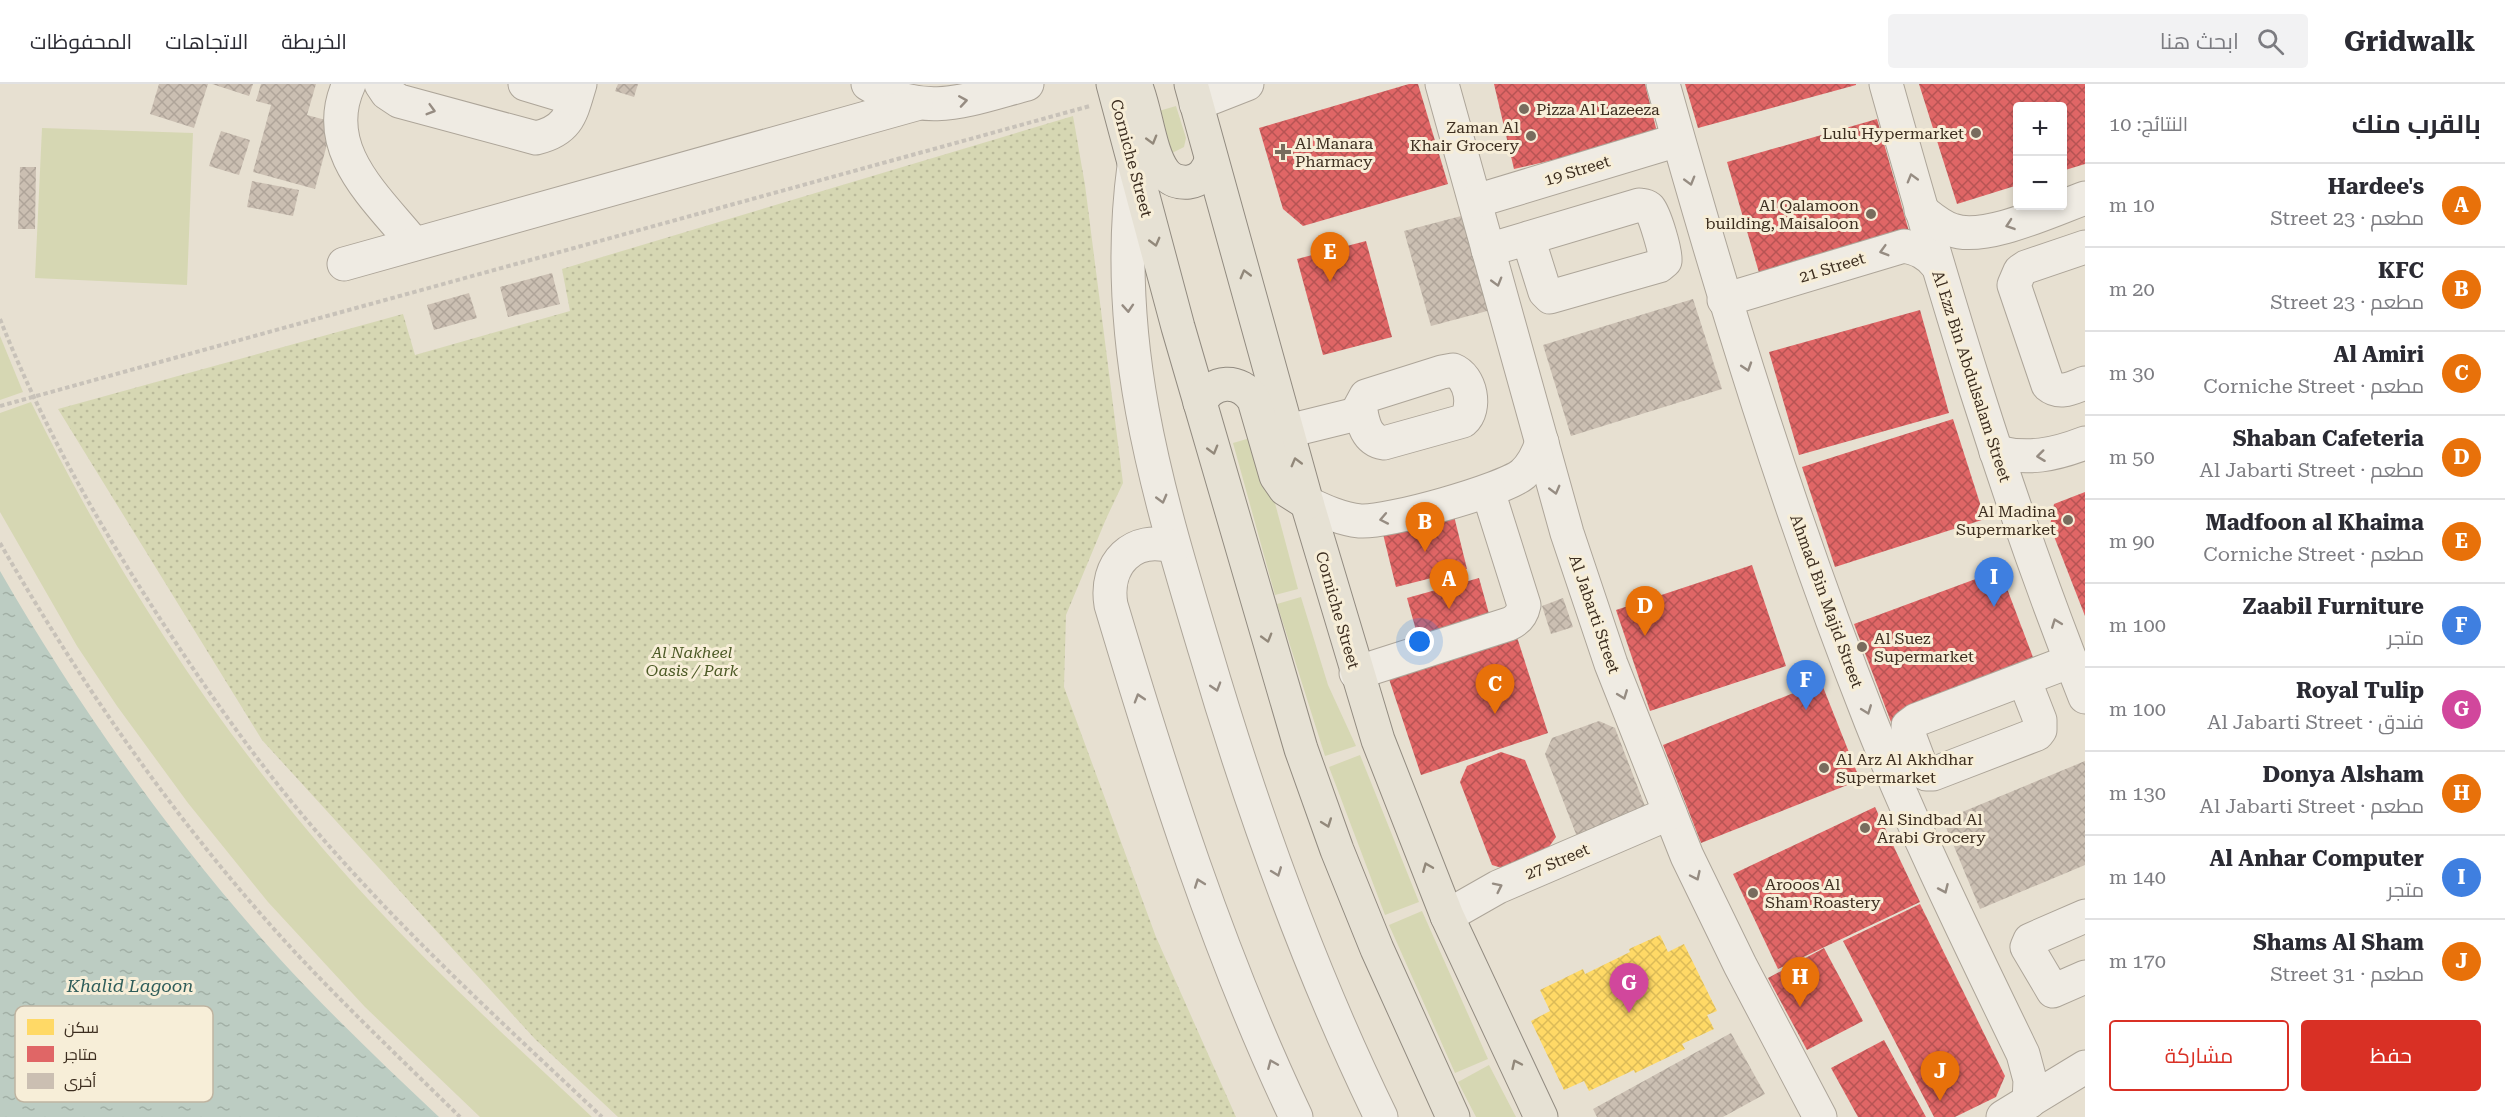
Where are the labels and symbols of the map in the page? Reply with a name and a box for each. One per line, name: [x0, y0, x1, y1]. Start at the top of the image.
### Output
one-way arrow: [959, 95, 968, 107]
street label: Corniche Street: [1107, 97, 1156, 219]
place label: Pizza Al Lazeeza: [1536, 100, 1660, 119]
marker: Pizza Al Lazeeza: [1517, 102, 1531, 116]
one-way arrow: [425, 103, 436, 115]
place label: Zaman Al Khair Grocery: [1410, 118, 1520, 155]
place label: Lulu Hypermarket: [1822, 124, 1964, 143]
marker: Lulu Hypermarket: [1969, 126, 1983, 140]
marker: Zaman Al Khair Grocery: [1524, 129, 1538, 143]
one-way arrow: [1145, 134, 1157, 145]
place label: Al Manara Pharmacy: [1295, 134, 1374, 171]
marker: Al Manara Pharmacy: [1276, 145, 1290, 159]
street label: 19 Street: [1542, 151, 1612, 189]
one-way arrow: [1907, 173, 1919, 184]
one-way arrow: [1683, 175, 1695, 186]
place label: Al Qalamoon building, Maisaloon: [1705, 196, 1859, 233]
marker: Al Qalamoon building, Maisaloon: [1864, 207, 1878, 221]
one-way arrow: [2005, 217, 2016, 230]
pin: E: [1310, 232, 1350, 282]
one-way arrow: [1148, 237, 1160, 247]
one-way arrow: [1879, 244, 1890, 256]
street label: 21 Street: [1797, 248, 1867, 286]
street label: Al Ezz Bin Abdulsalam Street: [1928, 268, 2015, 484]
one-way arrow: [1239, 269, 1252, 279]
one-way arrow: [1490, 276, 1502, 287]
one-way arrow: [1122, 303, 1135, 312]
one-way arrow: [1740, 361, 1752, 372]
one-way arrow: [1206, 444, 1218, 455]
one-way arrow: [2036, 449, 2046, 461]
one-way arrow: [1291, 458, 1303, 468]
one-way arrow: [1548, 484, 1560, 495]
one-way arrow: [1154, 494, 1167, 504]
pin: B: [1406, 502, 1444, 552]
place label: Al Madina Supermarket: [1956, 502, 2056, 539]
one-way arrow: [1379, 512, 1389, 525]
street label: Ahmad Bin Majid Street: [1786, 512, 1867, 691]
marker: Al Madina Supermarket: [2061, 513, 2075, 527]
street label: Corniche Street: [1312, 549, 1363, 671]
street label: Al Jabarti Street: [1565, 552, 1624, 676]
pin: I: [1974, 558, 2014, 607]
pin: A: [1430, 560, 1468, 609]
pin: D: [1626, 586, 1664, 636]
one-way arrow: [2051, 618, 2063, 629]
your location: [1405, 627, 1434, 656]
place label: Al Suez Supermarket: [1874, 629, 1974, 666]
one-way arrow: [1260, 632, 1272, 643]
marker: Al Suez Supermarket: [1855, 640, 1869, 654]
park label: Al Nakheel Oasis / Park: [646, 643, 739, 680]
pin: F: [1786, 660, 1826, 710]
pin: C: [1476, 664, 1514, 714]
one-way arrow: [1209, 681, 1221, 692]
one-way arrow: [1616, 689, 1629, 700]
one-way arrow: [1134, 693, 1146, 703]
one-way arrow: [1859, 704, 1872, 715]
place label: Al Arz Al Akhdhar Supermarket: [1836, 750, 1974, 787]
marker: Al Arz Al Akhdhar Supermarket: [1817, 761, 1831, 775]
place label: Al Sindbad Al Arabi Grocery: [1877, 810, 1986, 847]
one-way arrow: [1320, 817, 1333, 828]
marker: Al Sindbad Al Arabi Grocery: [1858, 821, 1872, 835]
street label: 27 Street: [1522, 839, 1592, 883]
one-way arrow: [1422, 863, 1434, 874]
one-way arrow: [1269, 866, 1282, 877]
one-way arrow: [1688, 869, 1700, 880]
place label: Arooos Al Sham Roastery: [1765, 875, 1881, 912]
one-way arrow: [1194, 878, 1207, 889]
one-way arrow: [1936, 882, 1948, 893]
one-way arrow: [1492, 883, 1503, 895]
marker: Arooos Al Sham Roastery: [1746, 886, 1760, 900]
pin: H: [1780, 958, 1820, 1007]
pin: G: [1610, 964, 1648, 1013]
water label: Khalid Lagoon: [66, 975, 193, 996]
legend: [15, 1006, 213, 1102]
text: سكن: [64, 1018, 99, 1038]
text: متاجر: [63, 1045, 97, 1064]
pin: J: [1920, 1052, 1960, 1101]
one-way arrow: [1267, 1059, 1279, 1070]
one-way arrow: [1512, 1060, 1524, 1071]
text: أخرى: [64, 1072, 96, 1092]

